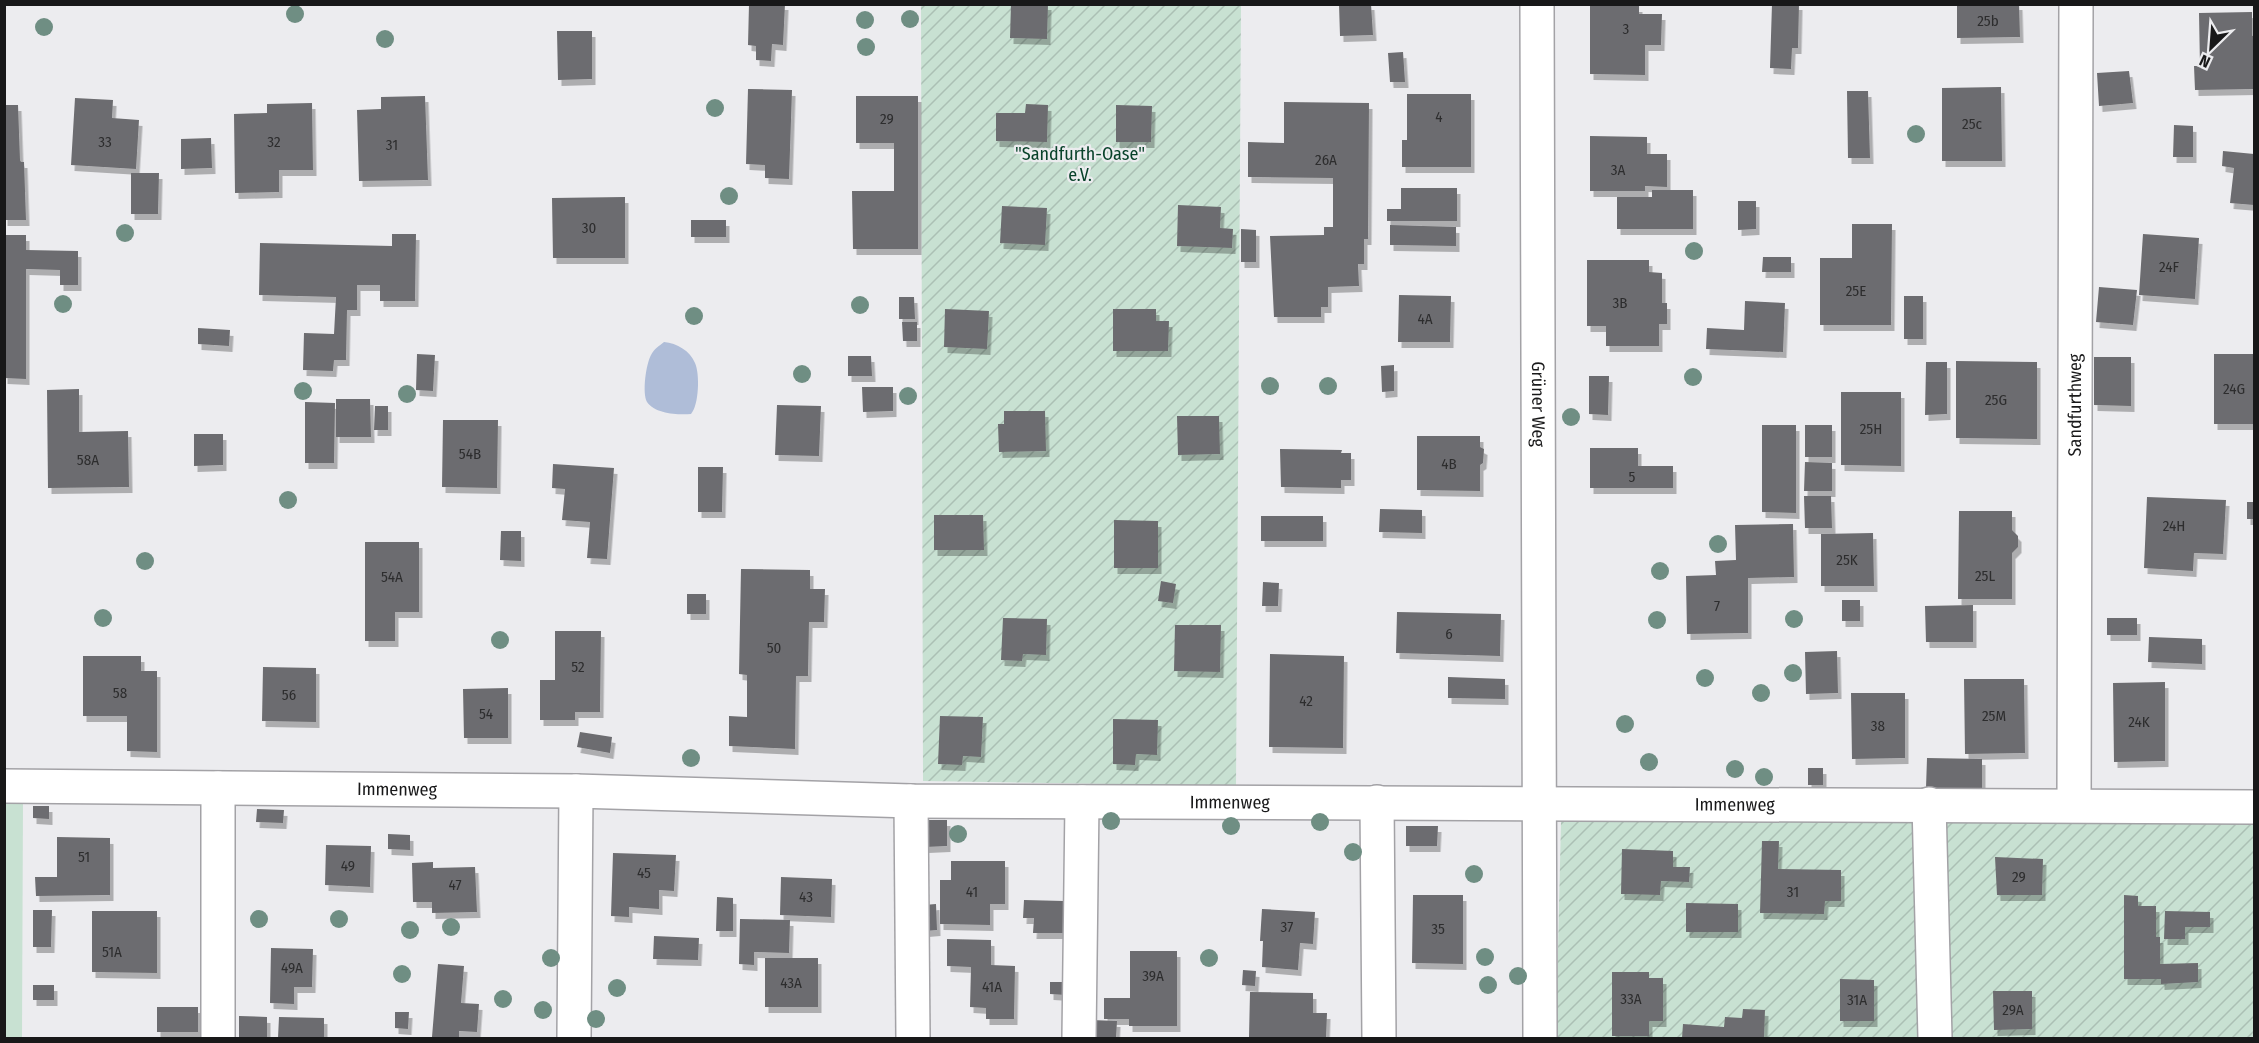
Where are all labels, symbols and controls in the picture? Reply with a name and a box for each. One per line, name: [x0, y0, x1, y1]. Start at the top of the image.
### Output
house number: 25b: [1977, 12, 1999, 30]
north arrow: [2181, 18, 2241, 78]
house number: 3: [1623, 20, 1630, 38]
text: N: [2197, 51, 2213, 72]
house number: 4: [1435, 108, 1443, 126]
house number: 29: [880, 110, 894, 128]
house number: 25c: [1962, 115, 1983, 133]
house number: 33: [98, 133, 112, 151]
house number: 32: [267, 133, 281, 151]
house number: 31: [386, 136, 398, 154]
park label: "Sandfurth-Oase" e.V.: [1015, 143, 1145, 186]
house number: 26A: [1315, 151, 1337, 169]
house number: 3A: [1611, 161, 1625, 179]
house number: 30: [582, 219, 596, 237]
house number: 24F: [2159, 258, 2179, 276]
house number: 25E: [1846, 282, 1866, 300]
house number: 3B: [1613, 294, 1627, 312]
house number: 4A: [1417, 310, 1433, 328]
street label: Sandfurthweg: [2064, 353, 2086, 456]
street label: Grüner Weg: [1527, 361, 1549, 447]
house number: 24G: [2223, 380, 2245, 398]
house number: 25G: [1985, 391, 2007, 409]
house number: 25H: [1860, 420, 1882, 438]
house number: 54B: [459, 445, 481, 463]
house number: 58A: [77, 451, 99, 469]
house number: 4B: [1441, 455, 1457, 473]
house number: 5: [1629, 468, 1636, 486]
house number: 24H: [2163, 517, 2185, 535]
house number: 25K: [1836, 551, 1858, 569]
house number: 25L: [1975, 567, 1995, 585]
house number: 54A: [381, 568, 403, 586]
house number: 7: [1714, 597, 1720, 615]
house number: 6: [1445, 625, 1453, 643]
house number: 50: [767, 639, 781, 657]
house number: 52: [571, 658, 585, 676]
house number: 58: [113, 684, 127, 702]
house number: 56: [282, 686, 296, 704]
house number: 42: [1299, 692, 1313, 710]
house number: 54: [479, 705, 493, 723]
house number: 25M: [1982, 707, 2006, 725]
house number: 24K: [2128, 713, 2150, 731]
house number: 38: [1871, 717, 1885, 735]
street label: Immenweg: [357, 778, 438, 801]
street label: Immenweg: [1190, 791, 1270, 814]
street label: Immenweg: [1695, 794, 1775, 816]
house number: 51: [78, 848, 90, 866]
house number: 49: [341, 857, 355, 875]
house number: 45: [637, 864, 651, 882]
house number: 29: [2012, 868, 2026, 886]
house number: 47: [448, 876, 462, 894]
house number: 41: [966, 883, 978, 901]
house number: 31: [1787, 883, 1799, 901]
house number: 43: [799, 888, 813, 906]
house number: 37: [1281, 918, 1293, 936]
house number: 35: [1431, 920, 1445, 938]
house number: 51A: [102, 943, 122, 961]
house number: 49A: [281, 959, 303, 977]
house number: 39A: [1142, 967, 1164, 985]
house number: 43A: [780, 974, 802, 992]
house number: 41A: [982, 978, 1002, 996]
house number: 33A: [1620, 990, 1642, 1008]
house number: 31A: [1847, 991, 1867, 1009]
house number: 29A: [2002, 1001, 2024, 1019]

